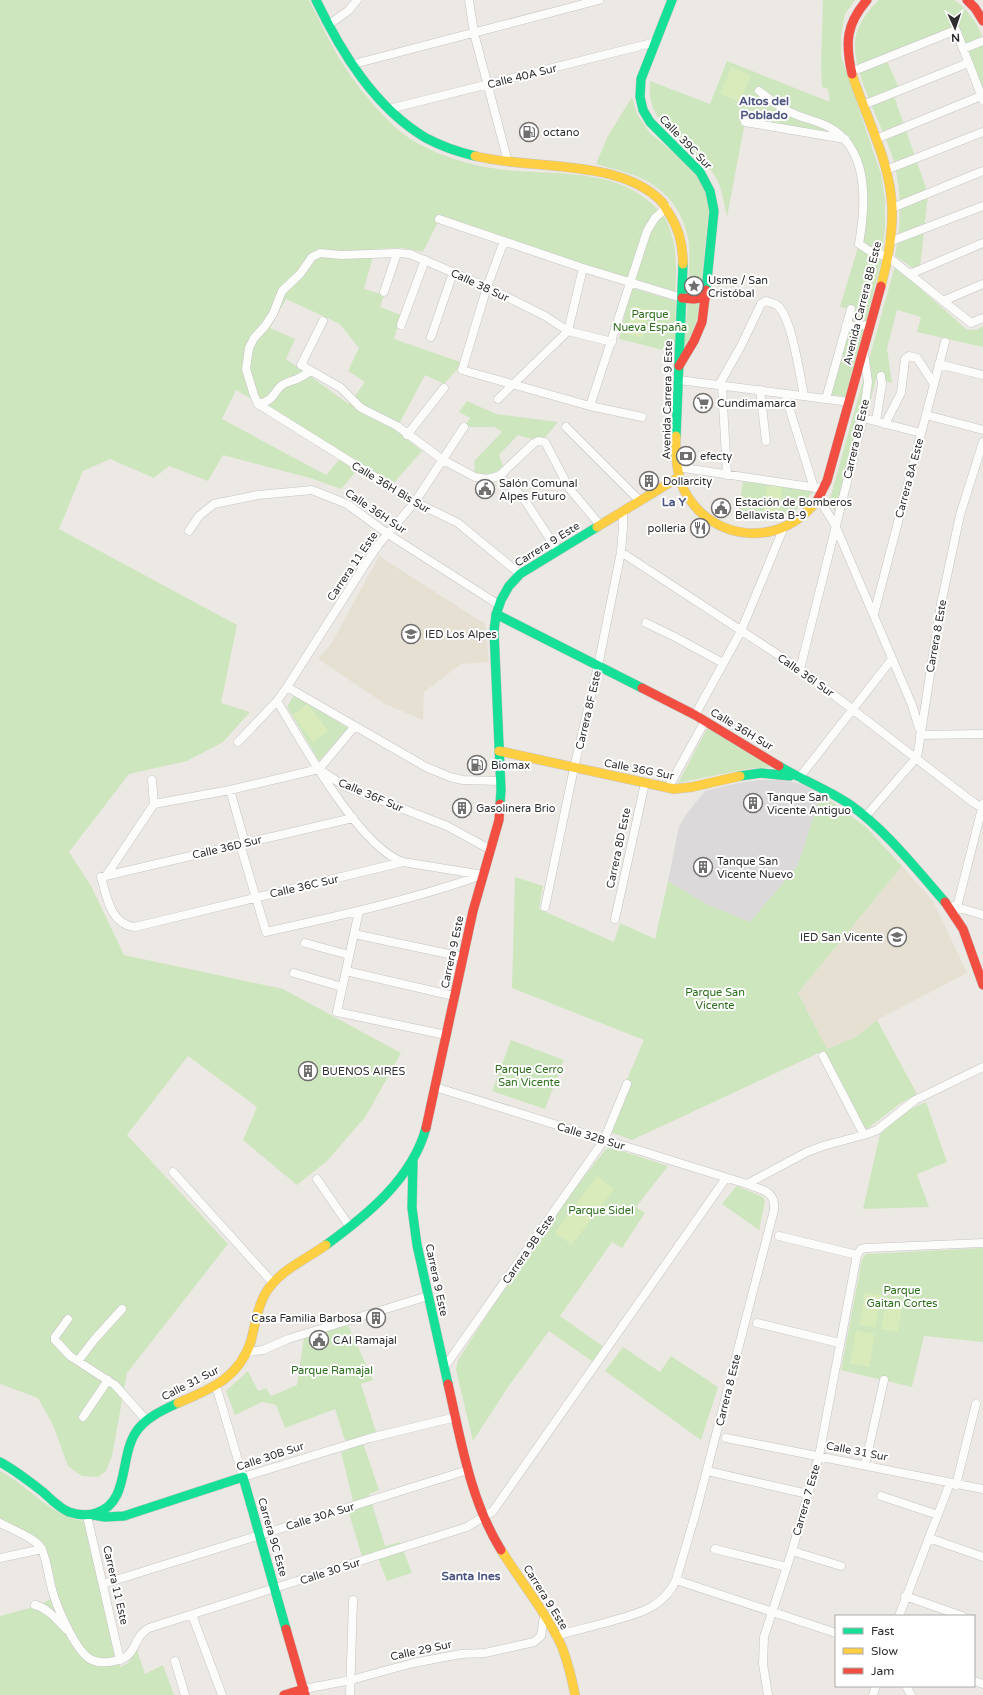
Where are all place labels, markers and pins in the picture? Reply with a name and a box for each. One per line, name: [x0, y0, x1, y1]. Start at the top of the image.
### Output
fuel station icon: octano: [518, 121, 540, 143]
place label: octano: [543, 126, 580, 139]
place label: Usme / San Cristóbal: [708, 274, 768, 300]
place icon: Usme / San Cristóbal: [683, 275, 705, 297]
supermarket icon: Cundimamarca: [692, 392, 714, 414]
place label: Cundimamarca: [717, 397, 796, 410]
bank icon: efecty: [675, 445, 697, 467]
place label: efecty: [700, 450, 732, 463]
building icon: Dollarcity: [638, 470, 660, 492]
place label: Dollarcity: [663, 475, 712, 488]
place label: Salón Comunal Alpes Futuro: [499, 477, 577, 503]
public building icon: Salón Comunal Alpes Futuro: [474, 478, 496, 500]
place label: Estación de Bomberos Bellavista B-9: [735, 496, 852, 522]
public building icon: Estación de Bomberos Bellavista B-9: [710, 497, 732, 519]
restaurant icon: polleria: [689, 517, 711, 539]
place label: polleria: [648, 522, 686, 535]
school or university icon: IED Los Alpes: [400, 623, 422, 645]
place label: IED Los Alpes: [425, 628, 497, 641]
fuel station icon: Biomax: [466, 754, 488, 776]
place label: Biomax: [491, 759, 530, 772]
place label: Tanque San Vicente Antiguo: [767, 791, 851, 817]
building icon: Tanque San Vicente Antiguo: [742, 792, 764, 814]
building icon: Gasolinera Brio: [451, 797, 473, 819]
place label: Gasolinera Brio: [476, 802, 556, 815]
place label: Tanque San Vicente Nuevo: [717, 855, 793, 881]
building icon: Tanque San Vicente Nuevo: [692, 856, 714, 878]
school or university icon: IED San Vicente: [886, 926, 908, 948]
place label: IED San Vicente: [800, 931, 883, 944]
building icon: BUENOS AIRES: [297, 1060, 319, 1082]
place label: BUENOS AIRES: [322, 1065, 406, 1078]
building icon: Casa Familia Barbosa: [365, 1307, 387, 1329]
place label: Casa Familia Barbosa: [251, 1312, 362, 1325]
public building icon: CAI Ramajal: [308, 1329, 330, 1351]
place label: CAI Ramajal: [333, 1334, 397, 1347]

